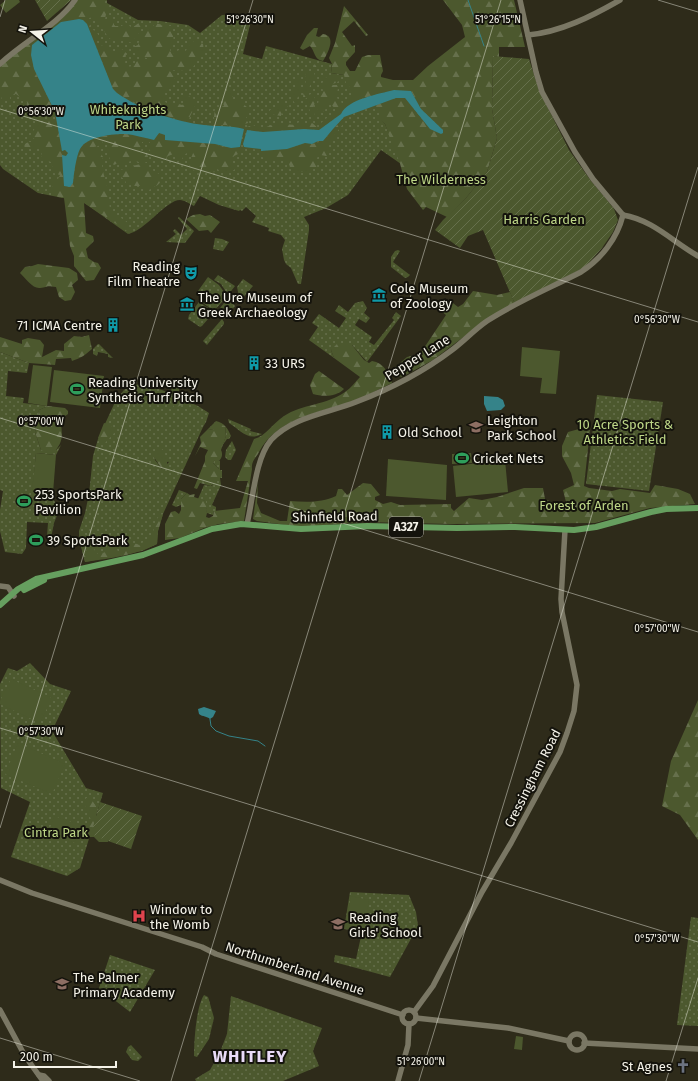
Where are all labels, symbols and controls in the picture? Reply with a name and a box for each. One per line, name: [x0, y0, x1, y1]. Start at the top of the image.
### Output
north arrow: [12, 12, 52, 52]
text: 51°26'30"N: [226, 14, 274, 26]
text: 51°26'15"N: [475, 14, 521, 26]
text: N: [16, 24, 30, 35]
park label: Whiteknights Park: [90, 102, 166, 132]
text: 0°56'30"W: [18, 106, 65, 118]
park label: The Wilderness: [396, 172, 486, 187]
park label: Harris Garden: [503, 212, 585, 227]
place label: Reading Film Theatre: [107, 259, 180, 289]
theatre icon: Reading Film Theatre: [183, 265, 199, 281]
place label: Cole Museum of Zoology: [390, 281, 468, 311]
museum icon: Cole Museum of Zoology: [371, 287, 387, 303]
place label: The Ure Museum of Greek Archaeology: [198, 290, 313, 320]
museum icon: The Ure Museum of Greek Archaeology: [179, 296, 195, 312]
text: 0°56'30"W: [634, 314, 681, 326]
building icon: 71 ICMA Centre: [105, 317, 121, 333]
place label: 71 ICMA Centre: [17, 318, 102, 333]
street label: Pepper Lane: [382, 332, 452, 383]
building icon: 33 URS: [246, 355, 262, 371]
place label: 33 URS: [265, 356, 305, 371]
place label: Reading University Synthetic Turf Pitch: [88, 375, 203, 405]
sports icon: Reading University Synthetic Turf Pitch: [69, 381, 85, 397]
place label: Leighton Park School: [487, 413, 556, 443]
text: 0°57'00"W: [18, 416, 64, 428]
park label: 10 Acre Sports & Athletics Field: [577, 417, 673, 447]
school or university icon: Leighton Park School: [468, 419, 484, 435]
building icon: Old School: [379, 424, 395, 440]
place label: Old School: [398, 425, 462, 440]
sports icon: Cricket Nets: [454, 450, 470, 466]
place label: Cricket Nets: [473, 451, 543, 466]
place label: 253 SportsPark Pavilion: [35, 487, 122, 517]
sports icon: 253 SportsPark Pavilion: [16, 493, 32, 509]
park label: Forest of Arden: [539, 498, 629, 513]
street label: Shinfield Road: [292, 508, 378, 525]
road number: A327: [389, 517, 423, 537]
sports icon: 39 SportsPark: [28, 532, 44, 548]
place label: 39 SportsPark: [47, 533, 128, 548]
text: 0°57'00"W: [634, 623, 680, 635]
text: 0°57'30"W: [18, 726, 64, 738]
street label: Cressingham Road: [501, 727, 564, 830]
park label: Cintra Park: [24, 825, 88, 840]
place label: Window to the Womb: [150, 902, 212, 932]
hospital icon: Window to the Womb: [131, 908, 147, 924]
place label: Reading Girls' School: [349, 910, 422, 940]
school or university icon: Reading Girls' School: [330, 916, 346, 932]
text: 0°57'30"W: [634, 933, 680, 945]
street label: Northumberland Avenue: [224, 939, 366, 998]
place label: The Palmer Primary Academy: [73, 970, 176, 1000]
school or university icon: The Palmer Primary Academy: [54, 976, 70, 992]
scale bar: [14, 1043, 116, 1069]
district label: WHITLEY: [213, 1046, 287, 1067]
text: 200 m: [20, 1050, 53, 1064]
text: 51°26'00"N: [397, 1056, 445, 1068]
church icon: St Agnes: [675, 1058, 691, 1074]
place label: St Agnes: [622, 1059, 672, 1074]

